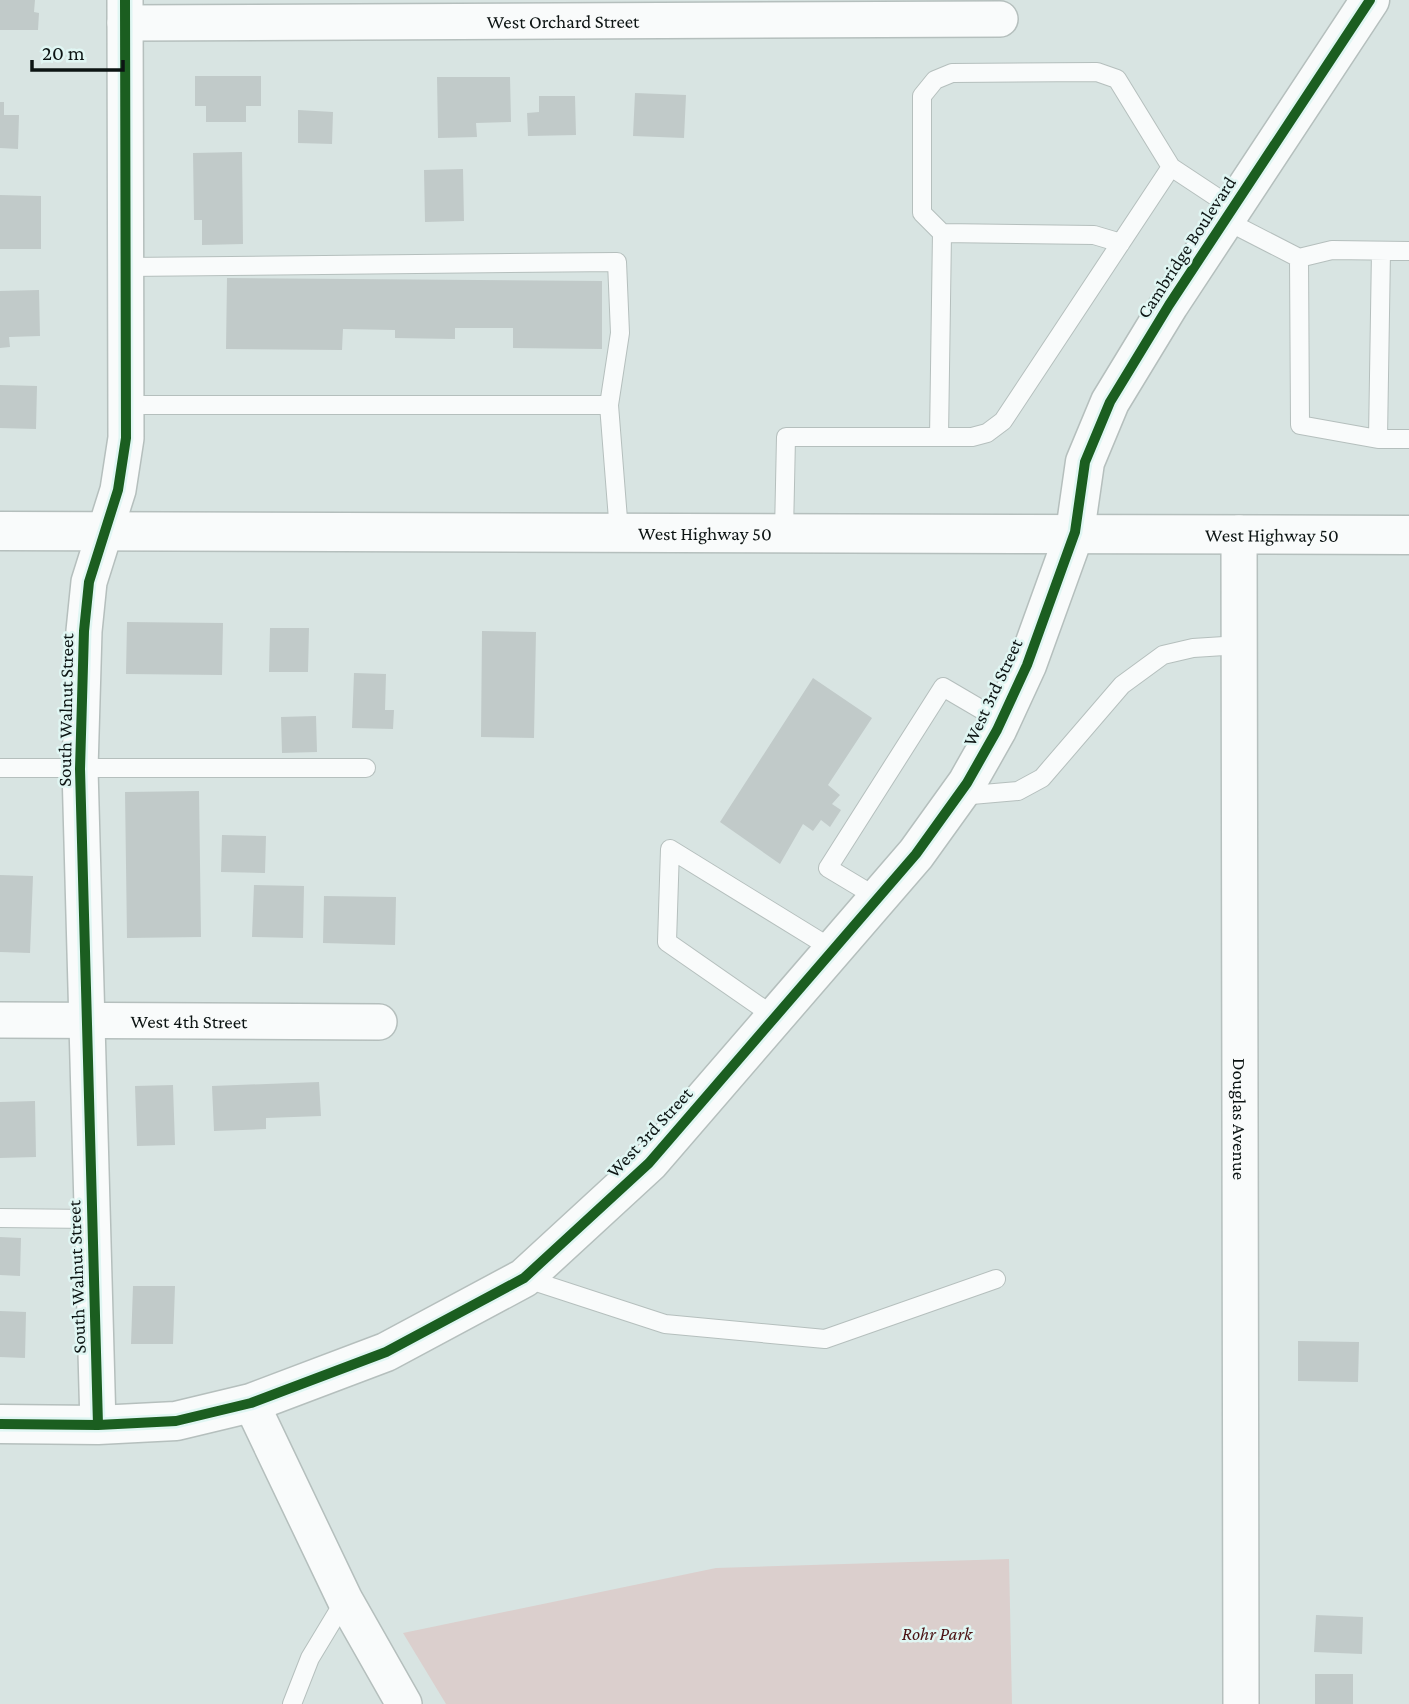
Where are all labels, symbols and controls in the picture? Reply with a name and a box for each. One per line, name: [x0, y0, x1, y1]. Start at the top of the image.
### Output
street label: West Orchard Street: [487, 11, 640, 32]
scale bar: [32, 28, 122, 72]
text: 20 m: [42, 41, 85, 65]
street label: Cambridge Boulevard: [1133, 173, 1240, 322]
street label: West Highway 50: [638, 523, 772, 544]
street label: West Highway 50: [1205, 524, 1339, 546]
street label: South Walnut Street: [54, 632, 77, 787]
street label: West 3rd Street: [958, 635, 1027, 749]
street label: West 4th Street: [131, 1011, 248, 1032]
street label: Douglas Avenue: [1229, 1058, 1250, 1180]
street label: West 3rd Street: [602, 1082, 697, 1182]
street label: South Walnut Street: [63, 1199, 90, 1354]
park label: Rohr Park: [902, 1623, 973, 1644]

